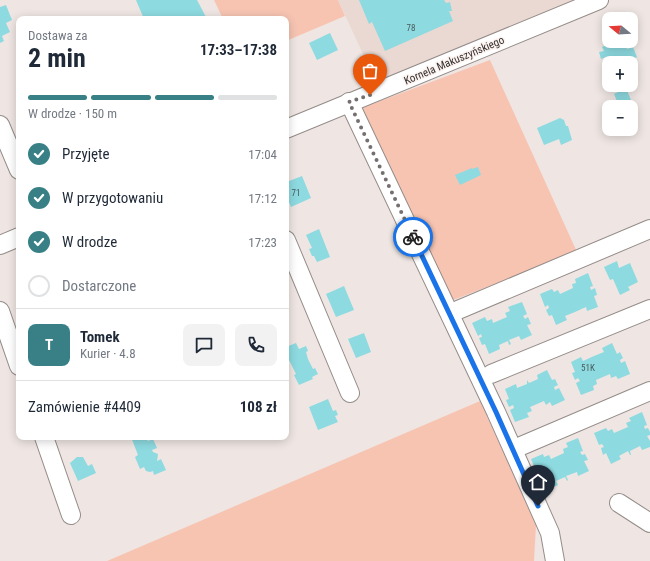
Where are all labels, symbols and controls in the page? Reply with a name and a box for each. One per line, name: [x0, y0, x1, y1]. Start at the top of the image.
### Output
north arrow: [602, 12, 638, 48]
map controls: [602, 12, 638, 136]
house number: 78: [407, 23, 415, 33]
text: Dostawa za: [28, 28, 88, 43]
street label: Kornela Makuszyńskiego: [402, 33, 507, 87]
text: 17:33–17:38: [200, 41, 277, 59]
text: 2 min: [28, 43, 86, 73]
pin: [353, 54, 387, 95]
button: +: [602, 56, 638, 92]
icon: bag: [359, 60, 381, 82]
button: −: [602, 100, 638, 136]
text: W drodze · 150 m: [28, 106, 117, 121]
icon: check: [28, 143, 50, 165]
text: Przyjęte: [62, 145, 110, 163]
text: 17:04: [248, 147, 277, 162]
icon: check: [28, 187, 50, 209]
house number: 71: [292, 188, 300, 198]
text: W przygotowaniu: [62, 189, 163, 207]
text: 17:12: [248, 191, 277, 206]
courier: [393, 217, 433, 257]
icon: bike: [402, 226, 424, 248]
icon: check: [28, 231, 50, 253]
text: W drodze: [62, 233, 117, 251]
text: 17:23: [248, 235, 277, 250]
text: Dostarczone: [62, 277, 136, 295]
button: chat: [183, 324, 225, 366]
button: phone: [235, 324, 277, 366]
text: Tomek: [80, 328, 120, 346]
text: T: [45, 336, 53, 354]
text: Kurier · 4.8: [80, 346, 136, 361]
house number: 51K: [581, 363, 595, 373]
text: Zamówienie #4409: [28, 398, 141, 416]
text: 108 zł: [240, 398, 277, 416]
pin: [521, 465, 555, 506]
icon: home: [527, 471, 549, 493]

